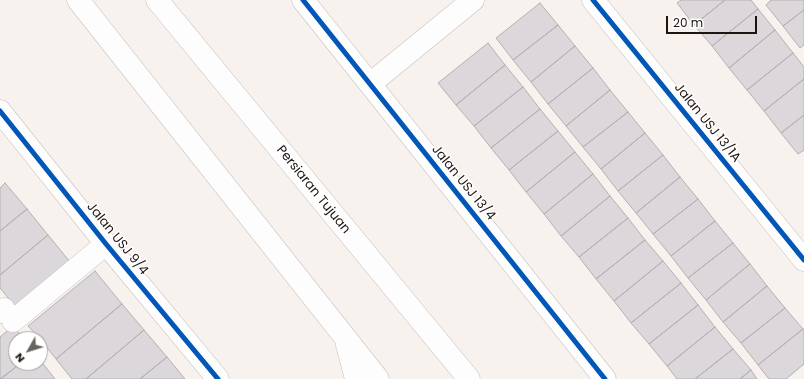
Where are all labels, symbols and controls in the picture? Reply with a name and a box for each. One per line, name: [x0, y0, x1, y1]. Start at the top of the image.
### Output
scale bar: [668, 8, 759, 34]
text: 20 m: [673, 14, 703, 31]
street label: Jalan USJ 13/1A: [670, 80, 744, 166]
street label: Jalan USJ 13/4: [428, 142, 498, 224]
street label: Persiaran Tujuan: [273, 143, 353, 237]
street label: Jalan USJ 9/4: [83, 200, 151, 278]
north arrow: [8, 331, 48, 371]
text: N: [11, 350, 28, 366]

